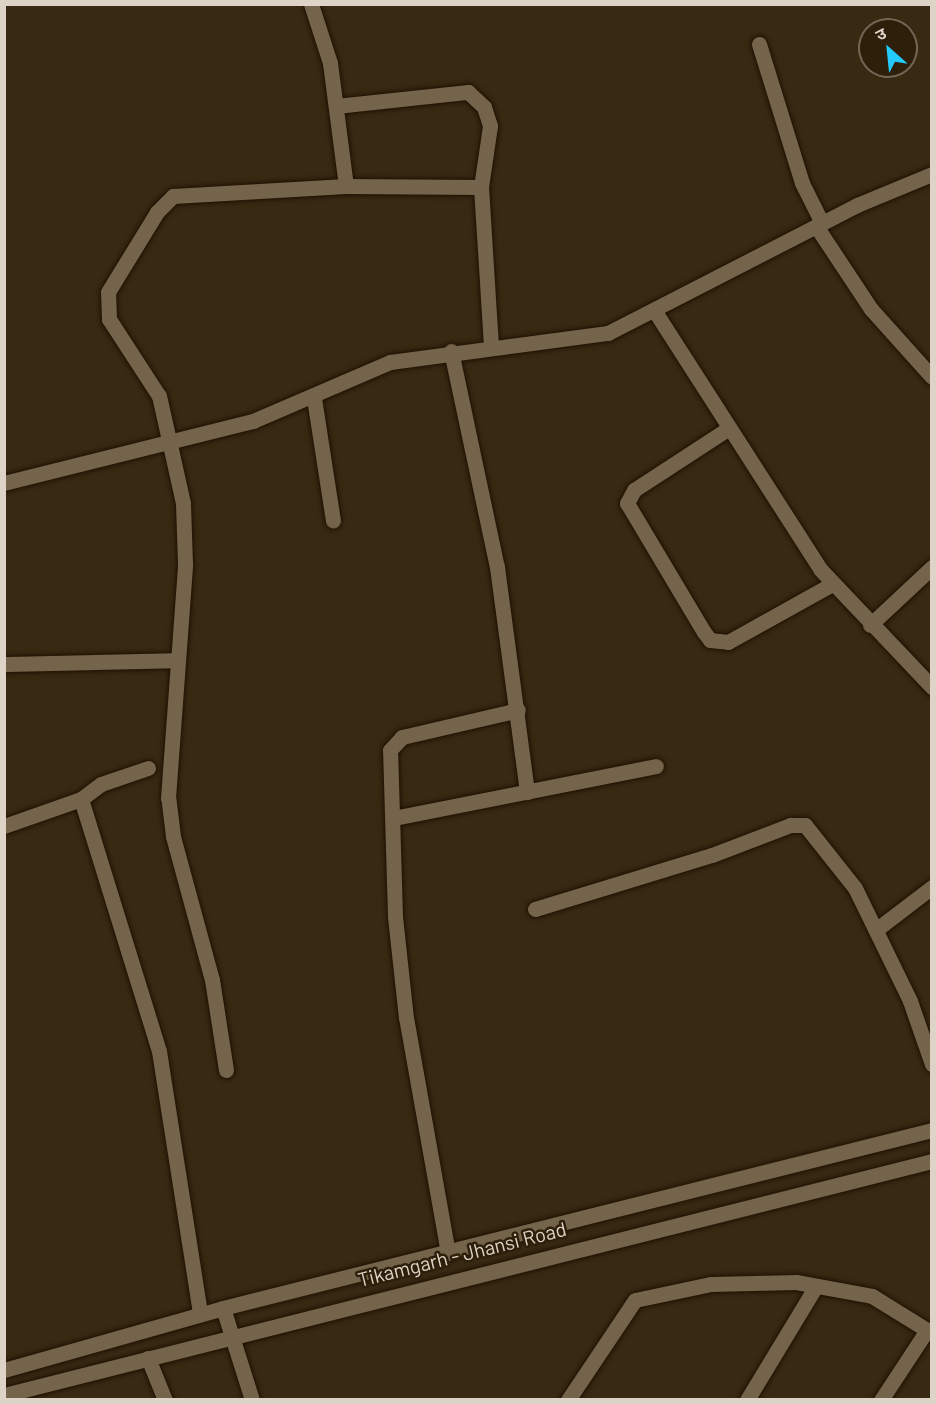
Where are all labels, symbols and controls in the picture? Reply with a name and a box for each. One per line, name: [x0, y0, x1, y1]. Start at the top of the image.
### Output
north arrow: [858, 18, 918, 78]
text: उ: [872, 23, 889, 44]
street label: Tikamgarh - Jhansi Road: [355, 1216, 569, 1292]

